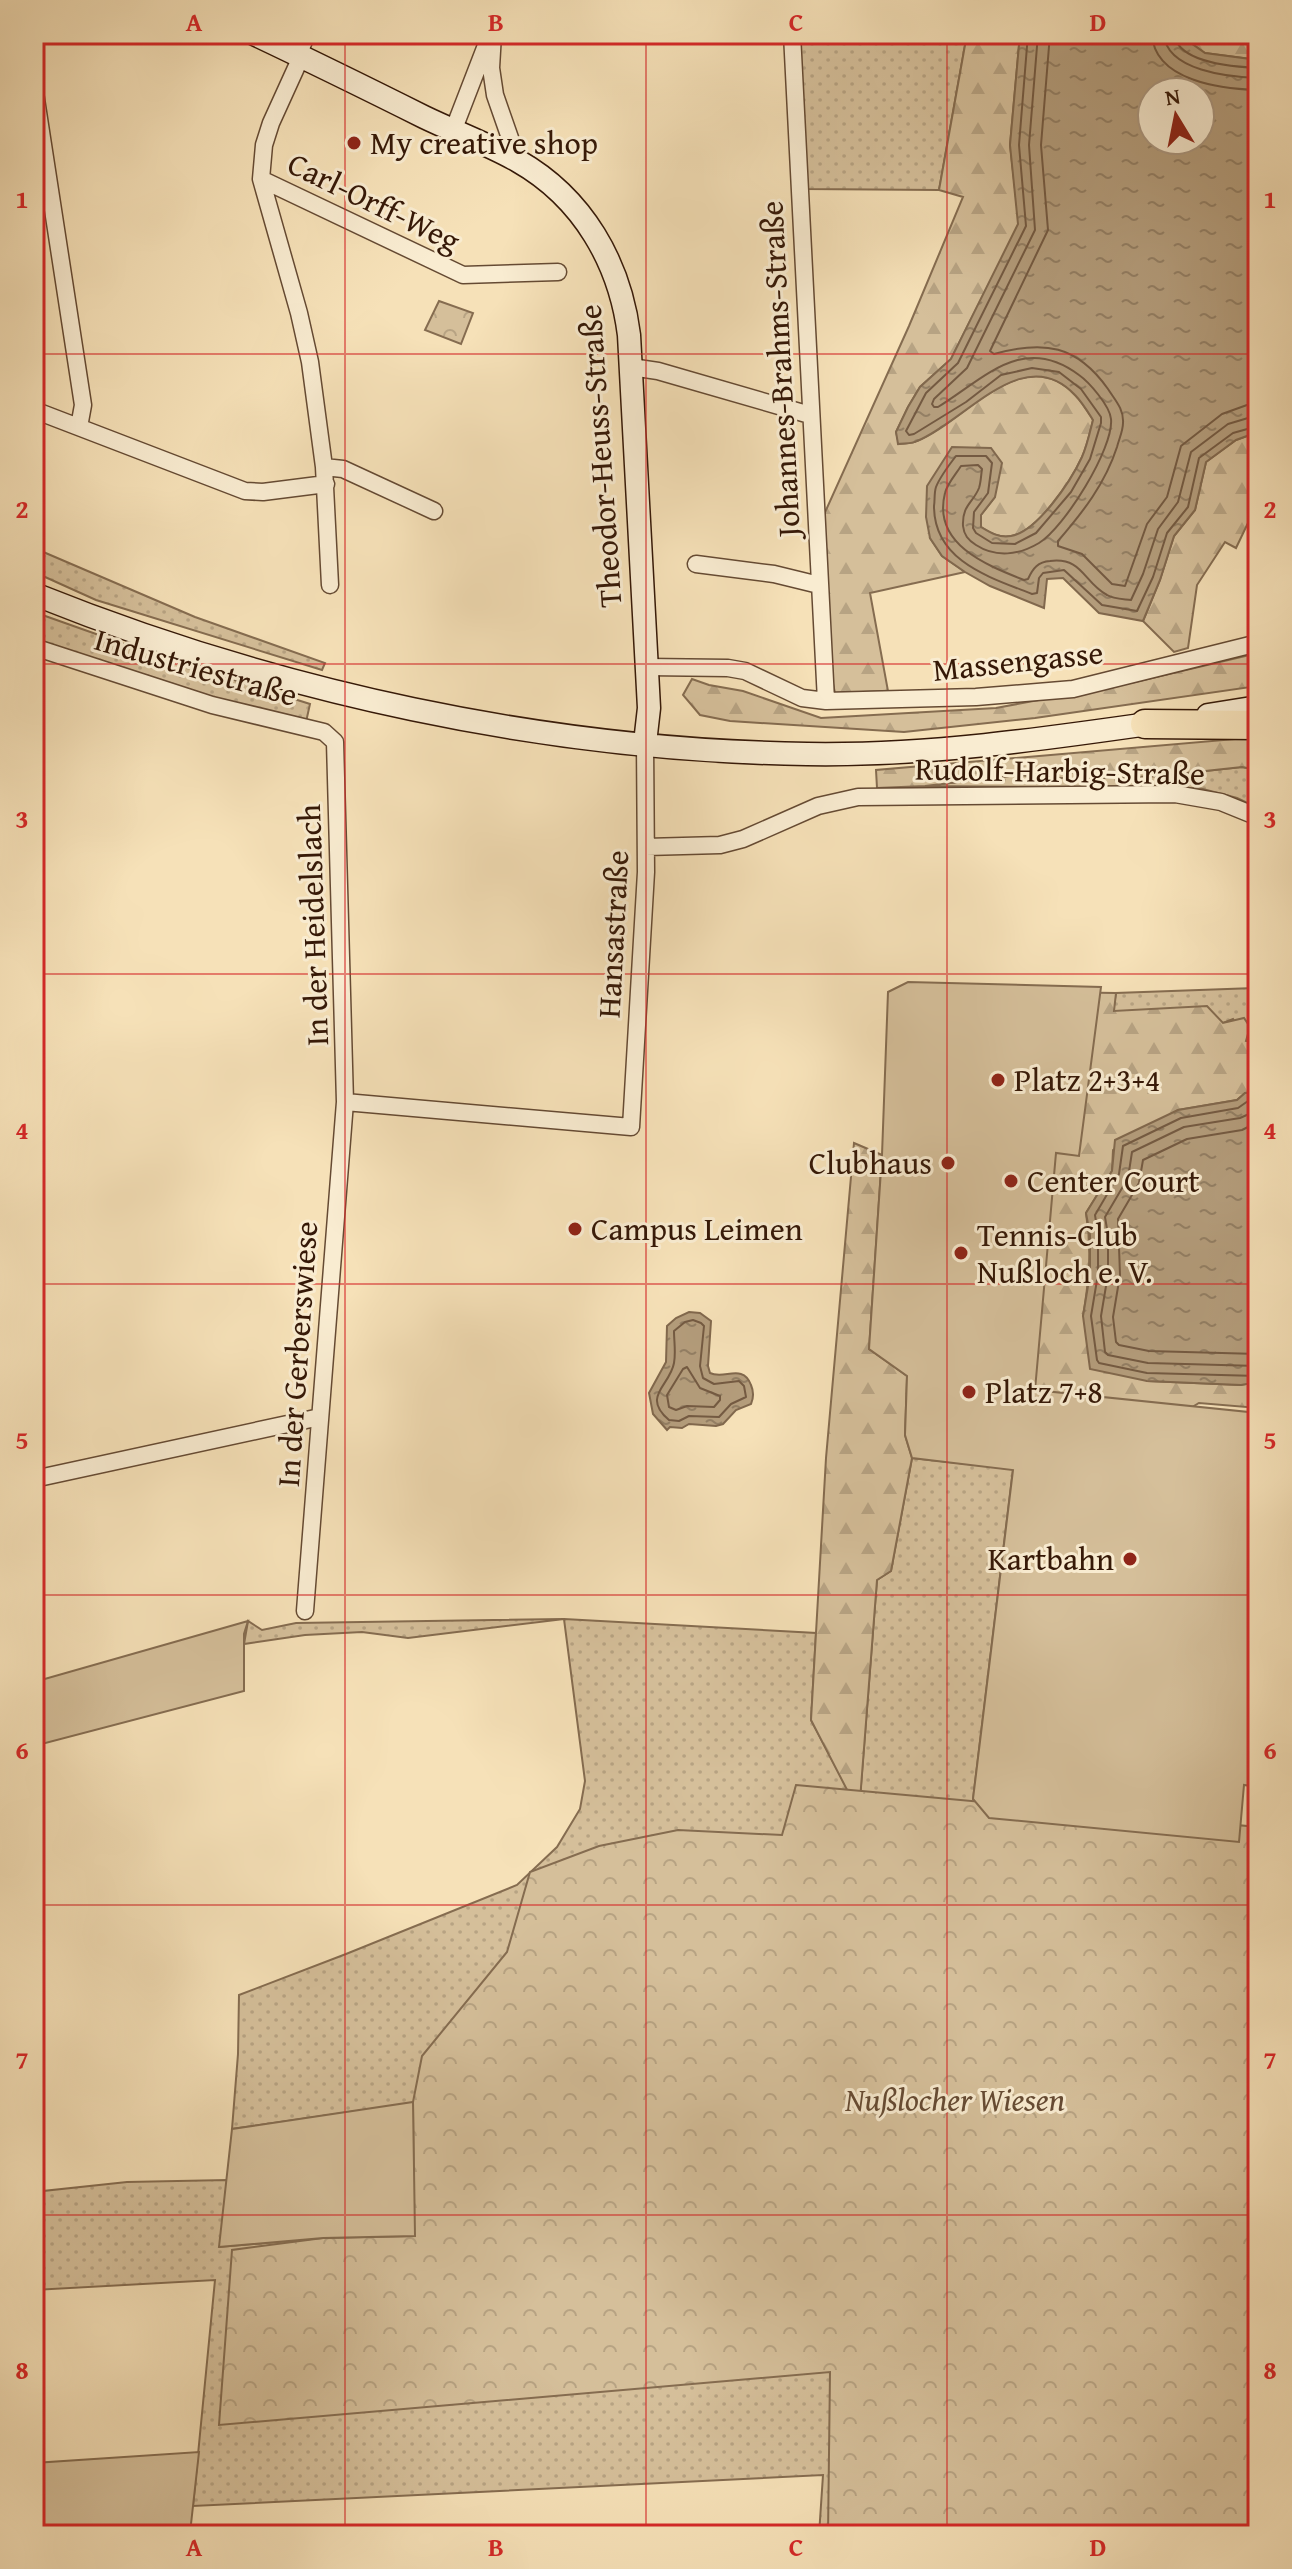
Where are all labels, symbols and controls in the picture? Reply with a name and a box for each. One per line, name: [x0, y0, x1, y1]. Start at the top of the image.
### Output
text: A: [186, 2, 203, 41]
text: B: [488, 2, 504, 41]
text: C: [789, 2, 803, 41]
text: D: [1090, 2, 1106, 41]
north arrow: [1136, 76, 1216, 156]
text: N: [1163, 79, 1183, 113]
place label: My creative shop: [370, 119, 598, 166]
marker: My creative shop: [345, 134, 363, 152]
street label: Carl-Orff-Weg: [280, 140, 468, 264]
text: 1: [15, 179, 29, 218]
text: 1: [1263, 179, 1277, 218]
street label: Johannes-Brahms-Straße: [747, 200, 812, 542]
street label: Theodor-Heuss-Straße: [565, 303, 634, 609]
text: 2: [15, 489, 29, 528]
text: 2: [1263, 489, 1277, 528]
street label: Industriestraße: [89, 615, 303, 718]
street label: Massengasse: [930, 628, 1106, 693]
street label: Rudolf-Harbig-Straße: [915, 744, 1205, 797]
text: 3: [15, 799, 29, 838]
text: 3: [1263, 799, 1277, 838]
street label: In der Heidelslach: [285, 803, 340, 1047]
street label: Hansastraße: [585, 849, 640, 1019]
place label: Platz 2+3+4: [1014, 1056, 1160, 1103]
marker: Platz 2+3+4: [989, 1071, 1007, 1089]
text: 4: [15, 1110, 29, 1149]
text: 4: [1263, 1110, 1277, 1149]
place label: Clubhaus: [809, 1139, 932, 1186]
marker: Clubhaus: [939, 1154, 957, 1172]
place label: Center Court: [1027, 1157, 1199, 1204]
marker: Center Court: [1002, 1172, 1020, 1190]
place label: Campus Leimen: [591, 1205, 803, 1252]
place label: Tennis-Club Nußloch e. V.: [977, 1211, 1153, 1295]
street label: In der Gerberswiese: [264, 1220, 329, 1488]
marker: Campus Leimen: [566, 1220, 584, 1238]
marker: Tennis-Club Nußloch e. V.: [952, 1244, 970, 1262]
place label: Platz 7+8: [985, 1368, 1103, 1415]
marker: Platz 7+8: [960, 1383, 978, 1401]
text: 5: [15, 1420, 29, 1459]
text: 5: [1263, 1420, 1277, 1459]
place label: Kartbahn: [988, 1535, 1114, 1582]
marker: Kartbahn: [1121, 1550, 1139, 1568]
text: 6: [15, 1730, 29, 1769]
text: 6: [1263, 1730, 1277, 1769]
text: 7: [15, 2040, 29, 2079]
text: 7: [1263, 2040, 1277, 2079]
park label: Nußlocher Wiesen: [844, 2076, 1065, 2123]
text: 8: [15, 2350, 29, 2389]
text: 8: [1263, 2350, 1277, 2389]
text: A: [186, 2527, 203, 2566]
text: B: [488, 2527, 504, 2566]
text: C: [789, 2527, 803, 2566]
text: D: [1090, 2527, 1106, 2566]

